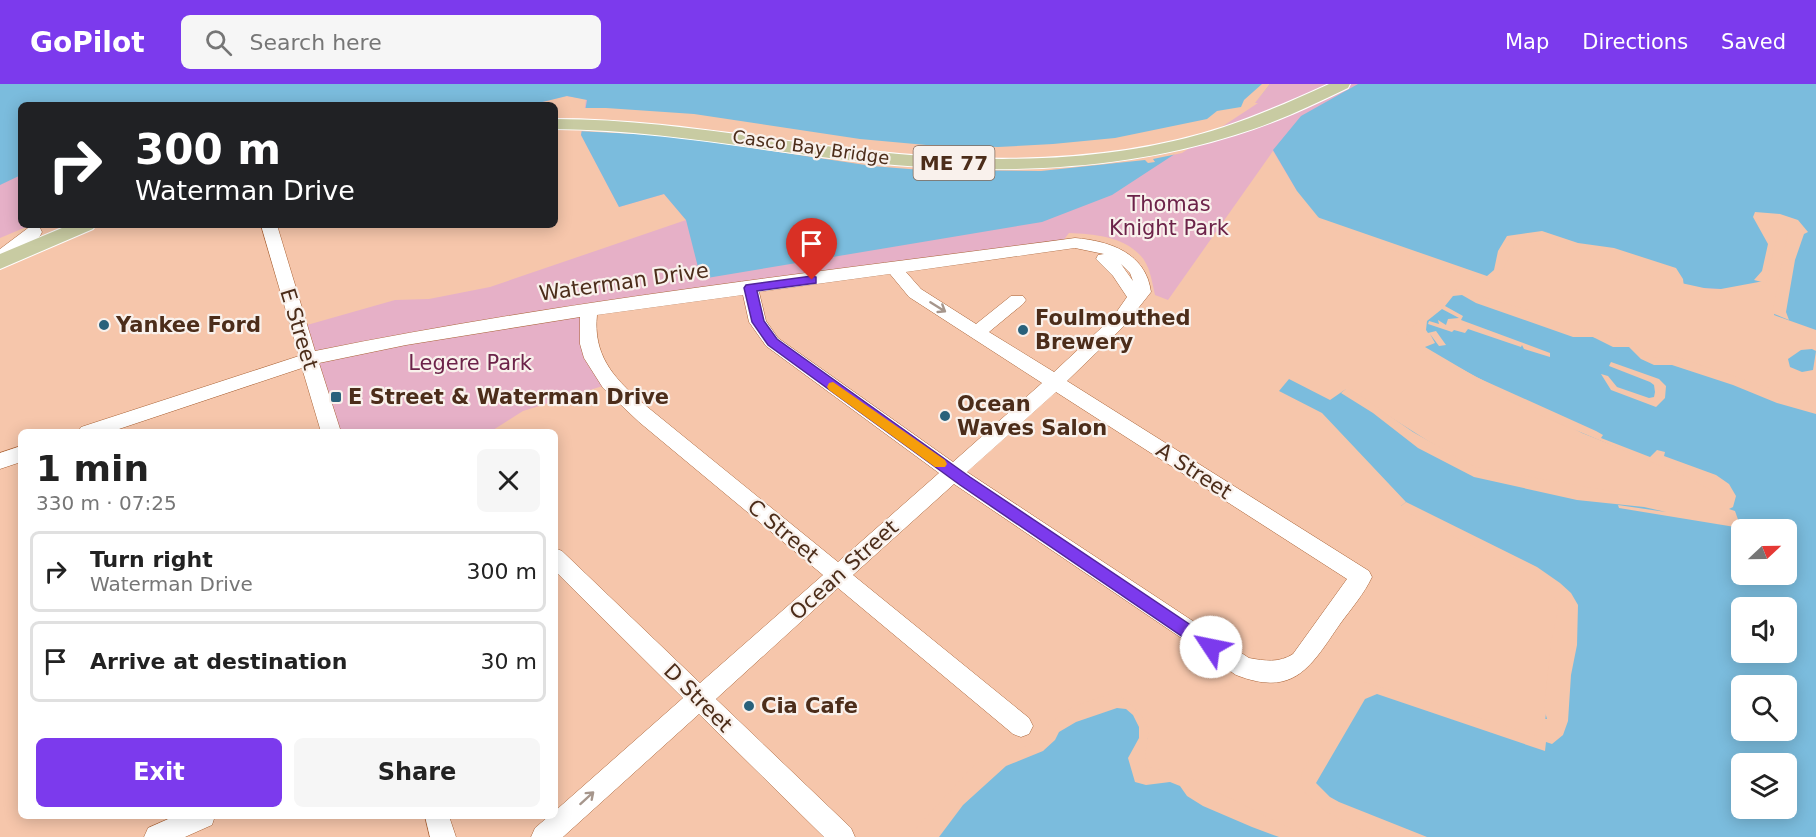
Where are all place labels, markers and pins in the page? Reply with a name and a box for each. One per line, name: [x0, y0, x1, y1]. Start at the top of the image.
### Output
pin: [786, 218, 837, 280]
place label: Foulmouthed Brewery: [1035, 306, 1191, 354]
place label: Yankee Ford: [115, 313, 261, 337]
marker: Yankee Ford: [97, 318, 111, 332]
marker: Foulmouthed Brewery: [1016, 323, 1030, 337]
place label: E Street & Waterman Drive: [348, 385, 669, 409]
marker: E Street & Waterman Drive: [329, 390, 343, 404]
place label: Ocean Waves Salon: [957, 392, 1107, 440]
marker: Ocean Waves Salon: [938, 409, 952, 423]
place label: Cia Cafe: [761, 694, 858, 718]
marker: Cia Cafe: [742, 699, 756, 713]

